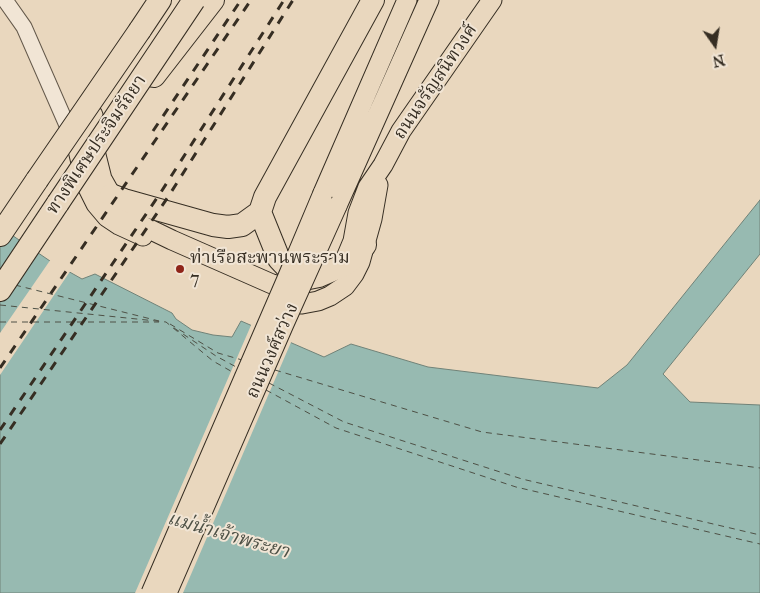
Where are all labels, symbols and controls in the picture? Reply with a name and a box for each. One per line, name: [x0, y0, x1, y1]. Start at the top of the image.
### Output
street label: ถนนจรัญสนิทวงศ์: [389, 20, 483, 144]
north arrow: [690, 20, 740, 70]
text: N: [711, 50, 726, 70]
street label: ทางพิเศษประจิมรัถยา: [42, 71, 152, 219]
place label: ท่าเรือสะพานพระราม 7: [190, 248, 350, 290]
marker: ท่าเรือสะพานพระราม 7: [174, 263, 186, 275]
street label: ถนนวงศ์สว่าง: [242, 300, 304, 402]
water label: แม่น้ำเจ้าพระยา: [165, 508, 291, 564]

